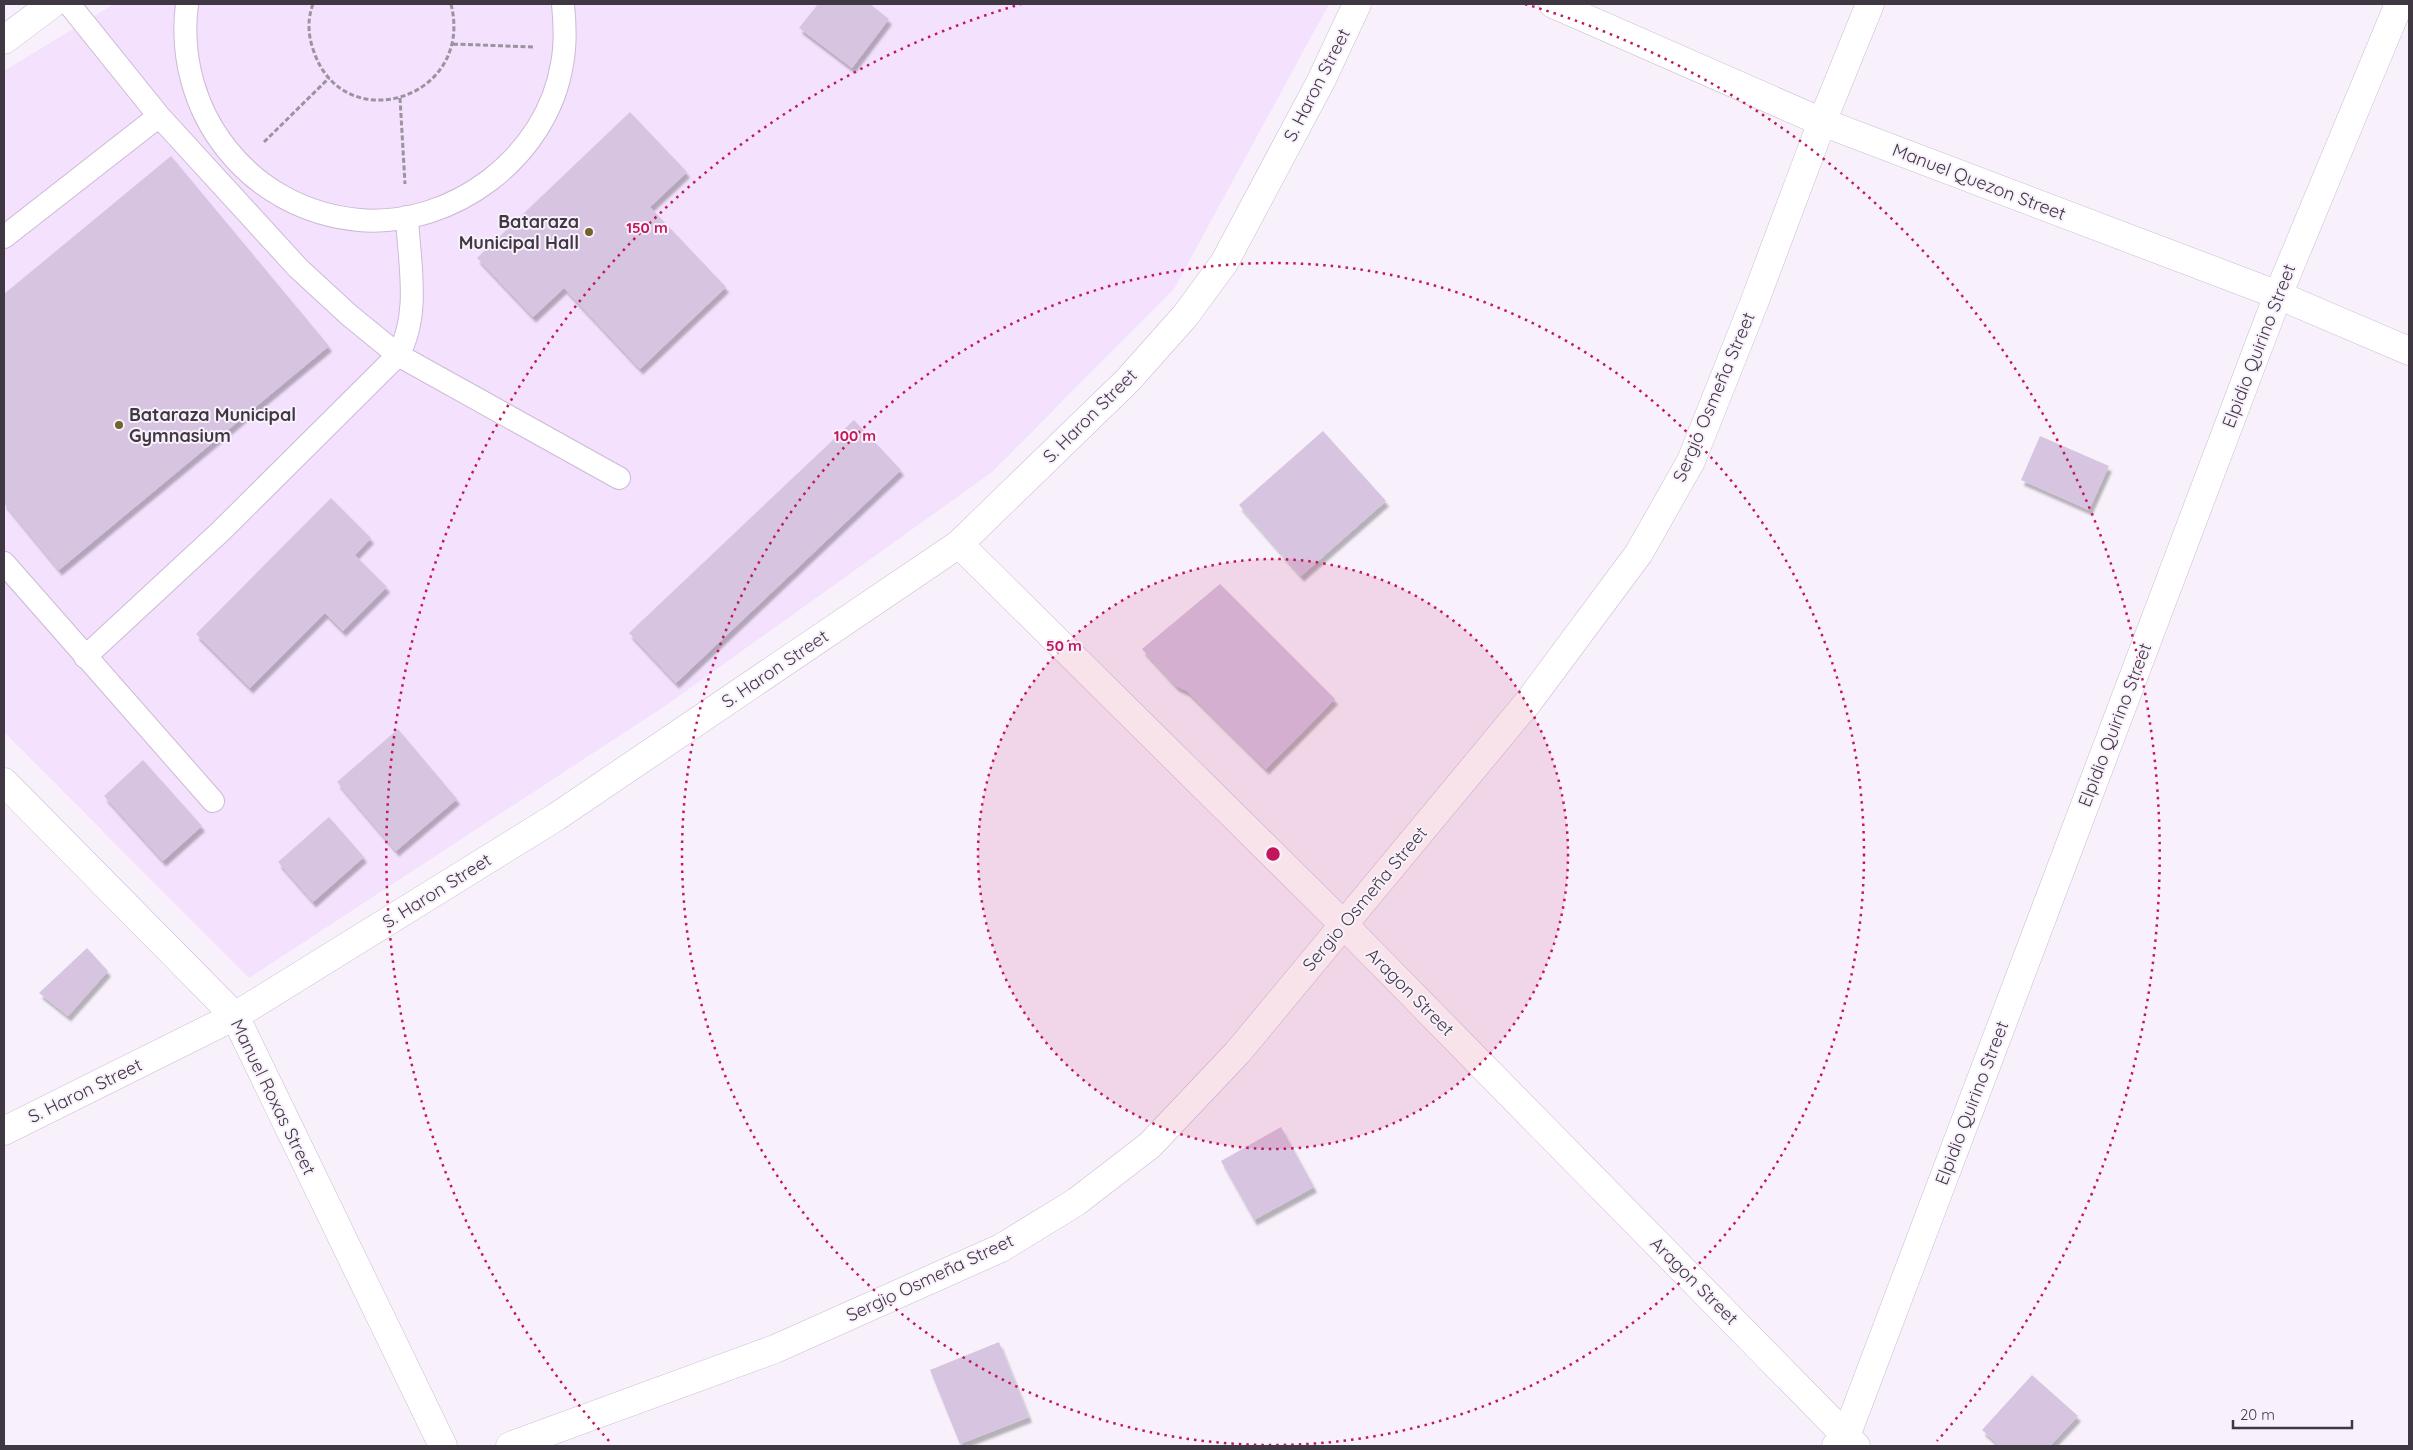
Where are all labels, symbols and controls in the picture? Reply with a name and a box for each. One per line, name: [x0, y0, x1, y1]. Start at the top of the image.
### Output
street label: S. Haron Street: [1278, 24, 1355, 145]
street label: Manuel Quezon Street: [1889, 138, 2069, 225]
place label: Bataraza Municipal Hall: [459, 210, 579, 254]
text: 150 m: [626, 218, 668, 237]
marker: Bataraza Municipal Hall: [583, 226, 595, 238]
street label: Elpidio Quirino Street: [2217, 261, 2300, 431]
street label: Sergio Osmeña Street: [1667, 309, 1760, 485]
street label: S. Haron Street: [1038, 364, 1142, 468]
place label: Bataraza Municipal Gymnasium: [129, 403, 296, 447]
marker: Bataraza Municipal Gymnasium: [113, 419, 125, 431]
text: 100 m: [834, 426, 876, 445]
street label: S. Haron Street: [717, 624, 833, 713]
text: 50 m: [1046, 636, 1082, 655]
street label: Elpidio Quirino Street: [2073, 640, 2156, 810]
street label: Sergio Osmeña Street: [1297, 822, 1432, 976]
centre of rings: [1264, 845, 1282, 863]
street label: S. Haron Street: [378, 848, 495, 933]
street label: Aragon Street: [1361, 943, 1459, 1041]
street label: Manuel Roxas Street: [226, 1015, 321, 1178]
street label: Elpidio Quirino Street: [1930, 1018, 2013, 1188]
street label: S. Haron Street: [24, 1053, 146, 1128]
street label: Sergio Osmeña Street: [842, 1229, 1017, 1326]
street label: Aragon Street: [1645, 1232, 1743, 1330]
scale bar: [2233, 1398, 2352, 1430]
text: 20 m: [2240, 1405, 2275, 1424]

